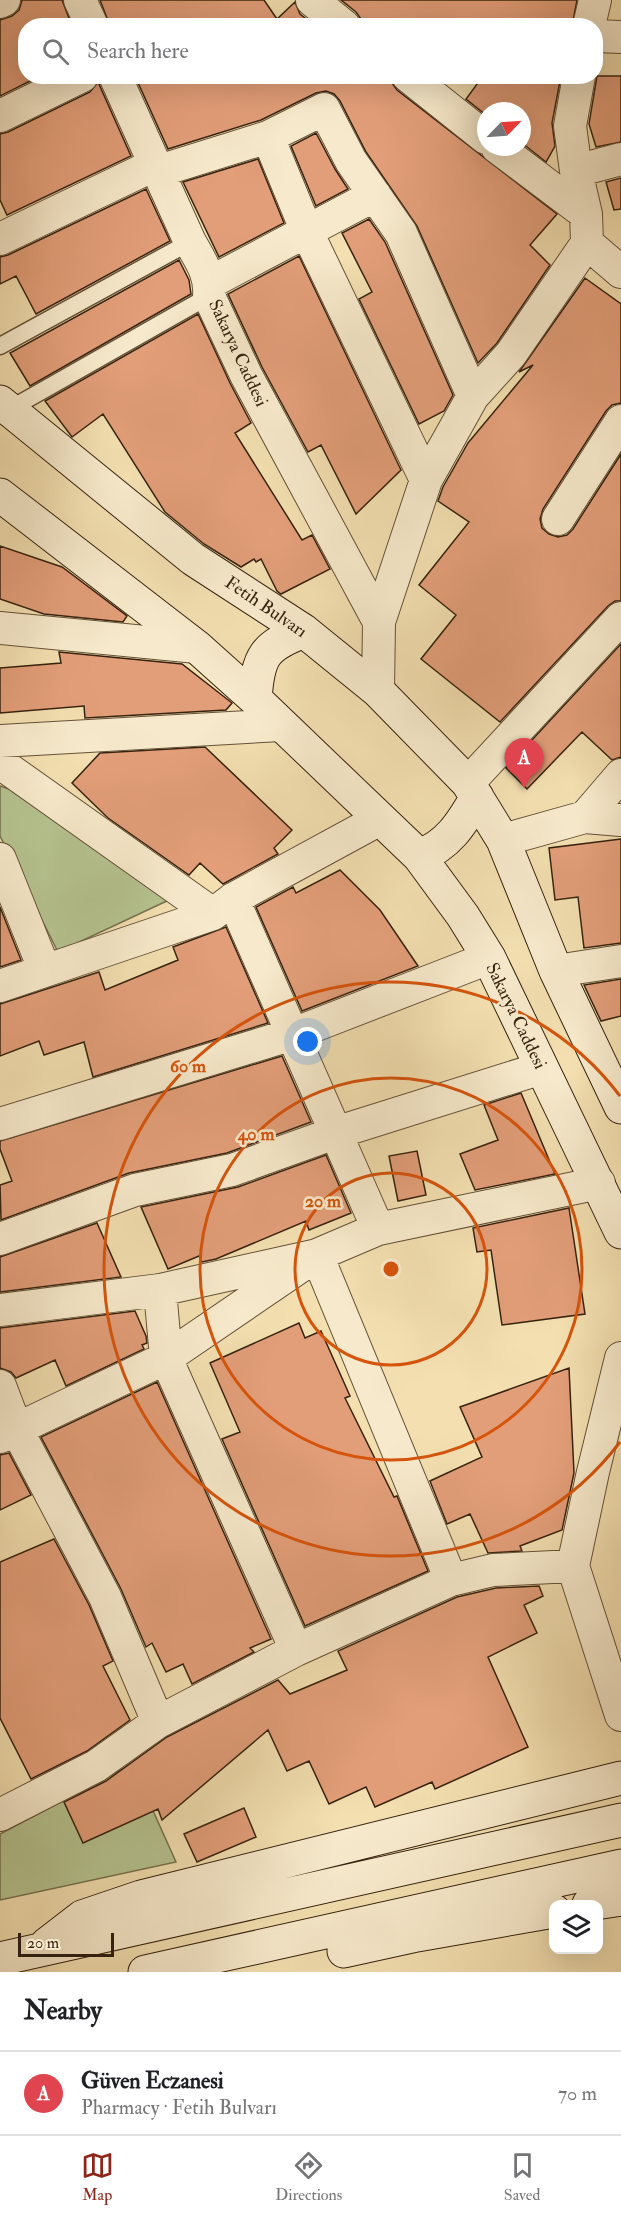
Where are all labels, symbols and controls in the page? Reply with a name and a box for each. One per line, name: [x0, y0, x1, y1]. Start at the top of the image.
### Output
search box: [18, 18, 603, 84]
icon: search: [39, 35, 72, 68]
text: Search here: [87, 37, 189, 65]
north arrow: [477, 102, 531, 156]
street label: Sakarya Caddesi: [203, 296, 273, 410]
street label: Fetih Bulvarı: [220, 571, 312, 643]
pin: A: [504, 738, 544, 788]
street label: Sakarya Caddesi: [480, 959, 552, 1073]
your location: [293, 1027, 322, 1056]
text: 60 m: [170, 1055, 207, 1078]
text: 40 m: [237, 1123, 275, 1146]
text: 20 m: [305, 1190, 342, 1213]
centre of rings: [381, 1259, 401, 1279]
map controls: [549, 1900, 603, 1954]
button: layers: [549, 1900, 603, 1954]
scale bar: [18, 1930, 114, 1958]
text: 20 m: [27, 1933, 59, 1953]
text: Nearby: [24, 1995, 102, 2027]
text: Güven Eczanesi: [81, 2067, 224, 2095]
text: A: [37, 2081, 50, 2106]
text: 70 m: [558, 2081, 597, 2106]
text: Pharmacy · Fetih Bulvarı: [81, 2095, 277, 2120]
tab: Map: [81, 2149, 114, 2205]
tab: Directions: [275, 2149, 342, 2205]
tab: Saved: [504, 2149, 540, 2205]

